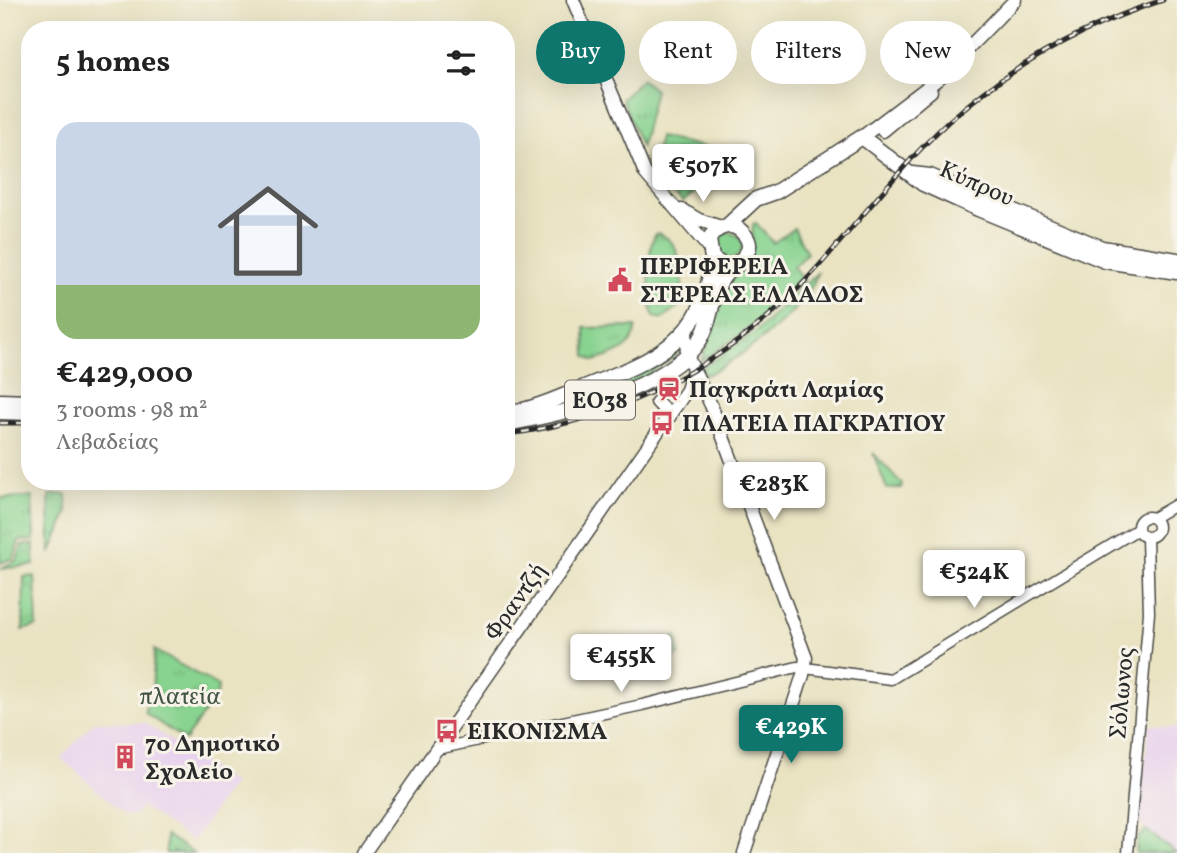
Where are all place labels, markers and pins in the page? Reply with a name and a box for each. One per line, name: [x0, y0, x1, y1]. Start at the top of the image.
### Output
pin: €507K: [654, 144, 752, 204]
place label: ΠΕΡΙΦΕΡΕΙΑ ΣΤΕΡΕΑΣ ΕΛΛΑΔΟΣ: [640, 251, 863, 313]
public building icon: ΠΕΡΙΦΕΡΕΙΑ ΣΤΕΡΕΑΣ ΕΛΛΑΔΟΣ: [606, 266, 634, 294]
place label: Παγκράτι Λαμίας: [689, 374, 884, 408]
station icon: Παγκράτι Λαμίας: [655, 375, 683, 403]
place label: ΠΛΑΤΕΙΑ ΠΑΓΚΡΑΤΙΟΥ: [682, 408, 945, 442]
bus stop icon: ΠΛΑΤΕΙΑ ΠΑΓΚΡΑΤΙΟΥ: [648, 409, 676, 437]
pin: €283K: [725, 462, 823, 522]
pin: €524K: [925, 550, 1023, 610]
pin: €455K: [572, 634, 670, 694]
pin: €429K: [742, 706, 840, 765]
place label: ΕΙΚΟΝΙΣΜΑ: [467, 716, 607, 750]
bus stop icon: ΕΙΚΟΝΙΣΜΑ: [433, 717, 461, 745]
place label: 7ο Δημοτικό Σχολείο: [145, 728, 280, 790]
building icon: 7ο Δημοτικό Σχολείο: [111, 743, 139, 771]

